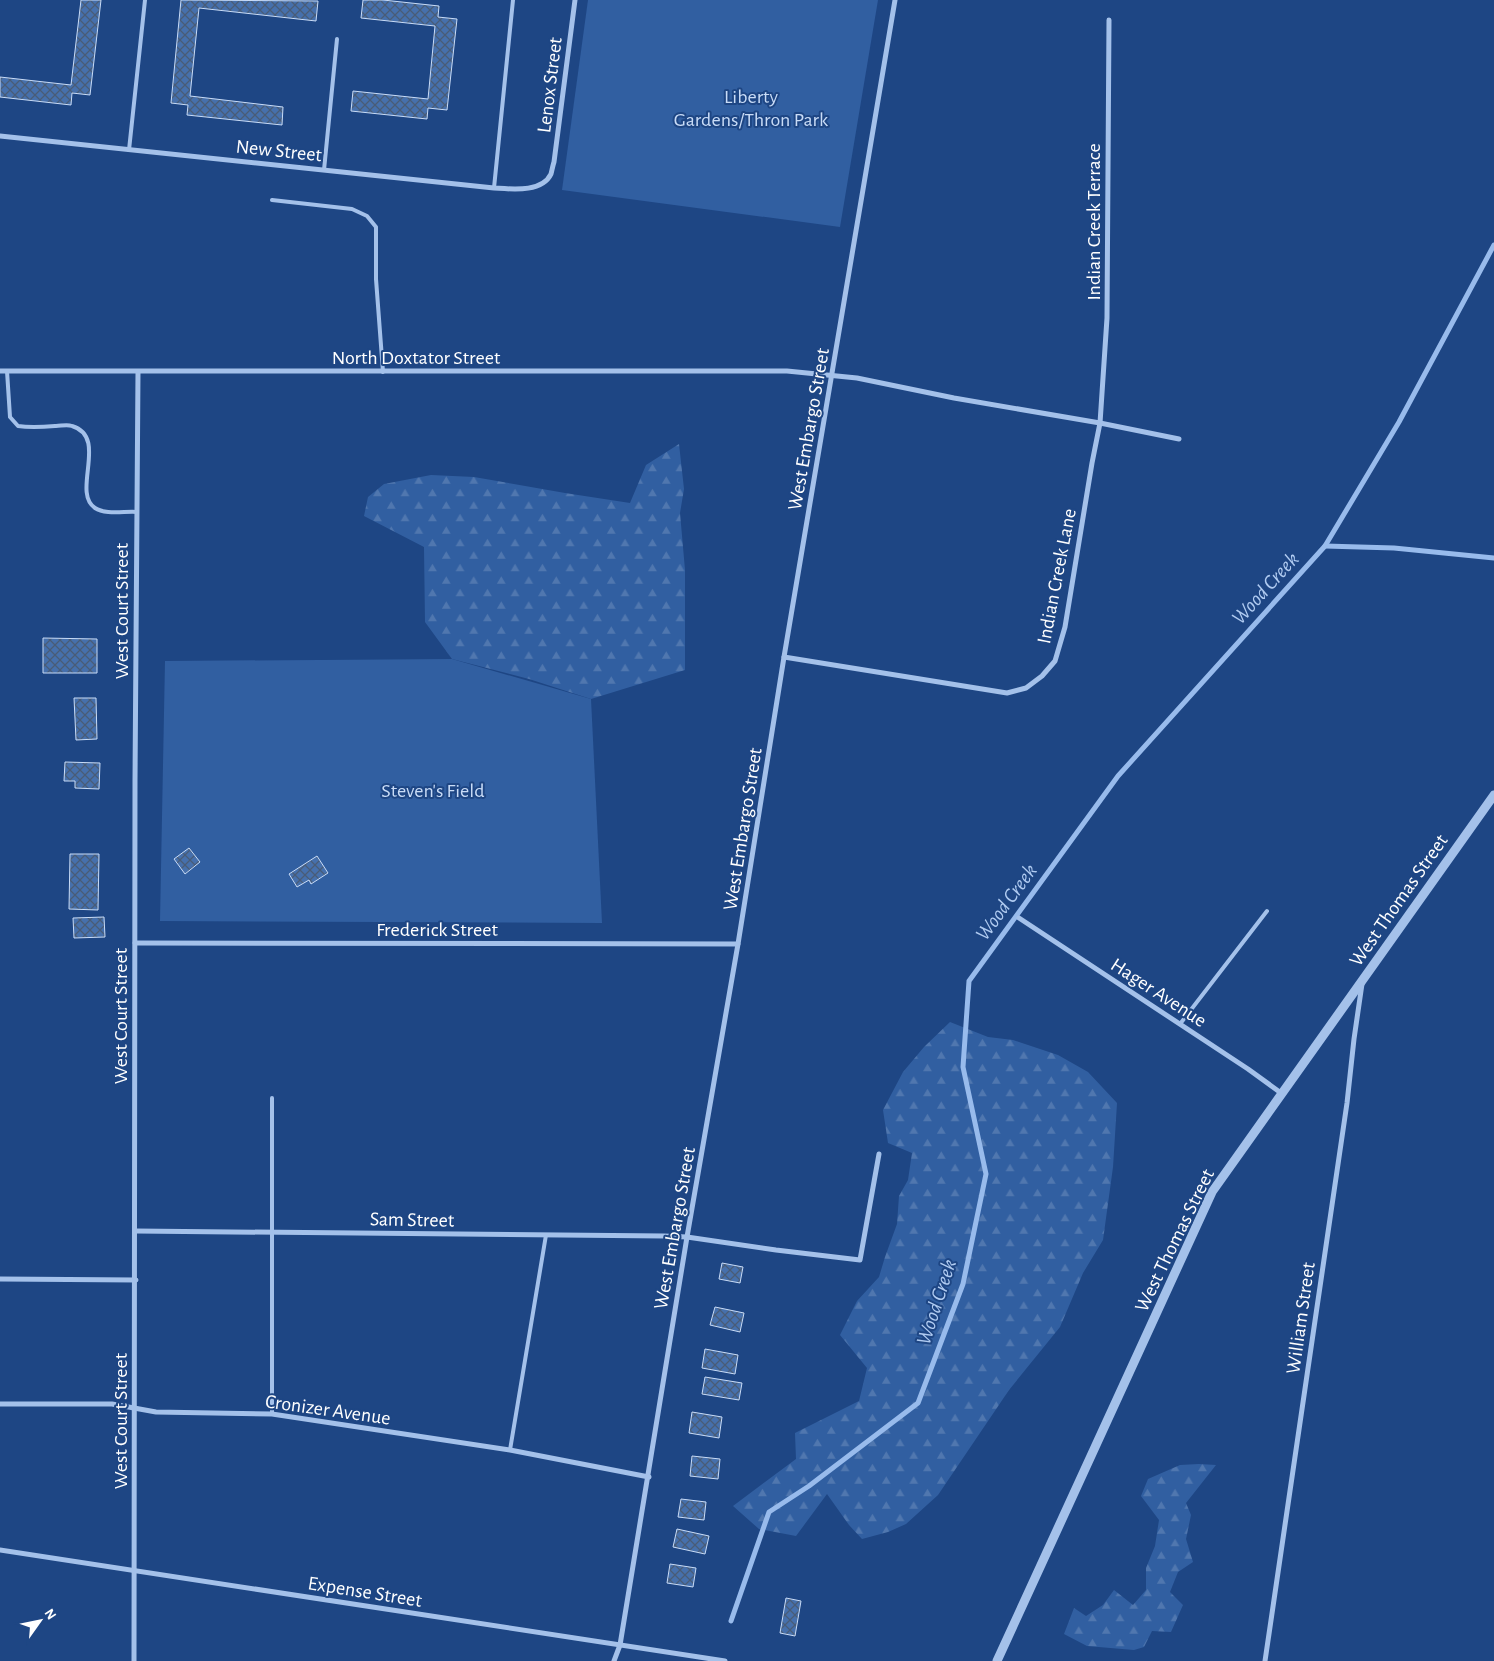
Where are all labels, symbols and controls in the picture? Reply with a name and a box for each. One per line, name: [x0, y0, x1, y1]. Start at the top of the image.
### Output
street label: Lenox Street: [534, 36, 566, 134]
park label: Liberty Gardens/Thron Park: [674, 87, 828, 130]
street label: New Street: [235, 137, 323, 166]
street label: Indian Creek Terrace: [1084, 143, 1104, 301]
street label: West Embargo Street: [785, 346, 833, 512]
street label: North Doxtator Street: [332, 348, 501, 368]
street label: Indian Creek Lane: [1034, 507, 1080, 646]
street label: West Court Street: [112, 542, 132, 679]
water label: Wood Creek: [1228, 548, 1303, 628]
street label: West Embargo Street: [720, 746, 766, 912]
park label: Steven's Field: [381, 781, 485, 801]
street label: West Thomas Street: [1346, 830, 1452, 970]
water label: Wood Creek: [972, 860, 1041, 944]
street label: Frederick Street: [376, 920, 498, 940]
street label: West Court Street: [111, 947, 131, 1084]
street label: Hager Avenue: [1107, 955, 1210, 1031]
street label: West Embargo Street: [651, 1145, 699, 1311]
street label: West Thomas Street: [1132, 1165, 1218, 1315]
street label: Sam Street: [370, 1209, 455, 1231]
water label: Wood Creek: [913, 1256, 960, 1348]
street label: William Street: [1283, 1260, 1319, 1375]
street label: West Court Street: [111, 1352, 131, 1489]
street label: Cronizer Avenue: [264, 1391, 392, 1429]
street label: Expense Street: [306, 1573, 424, 1611]
north arrow: [15, 1596, 65, 1646]
text: N: [42, 1607, 59, 1622]

